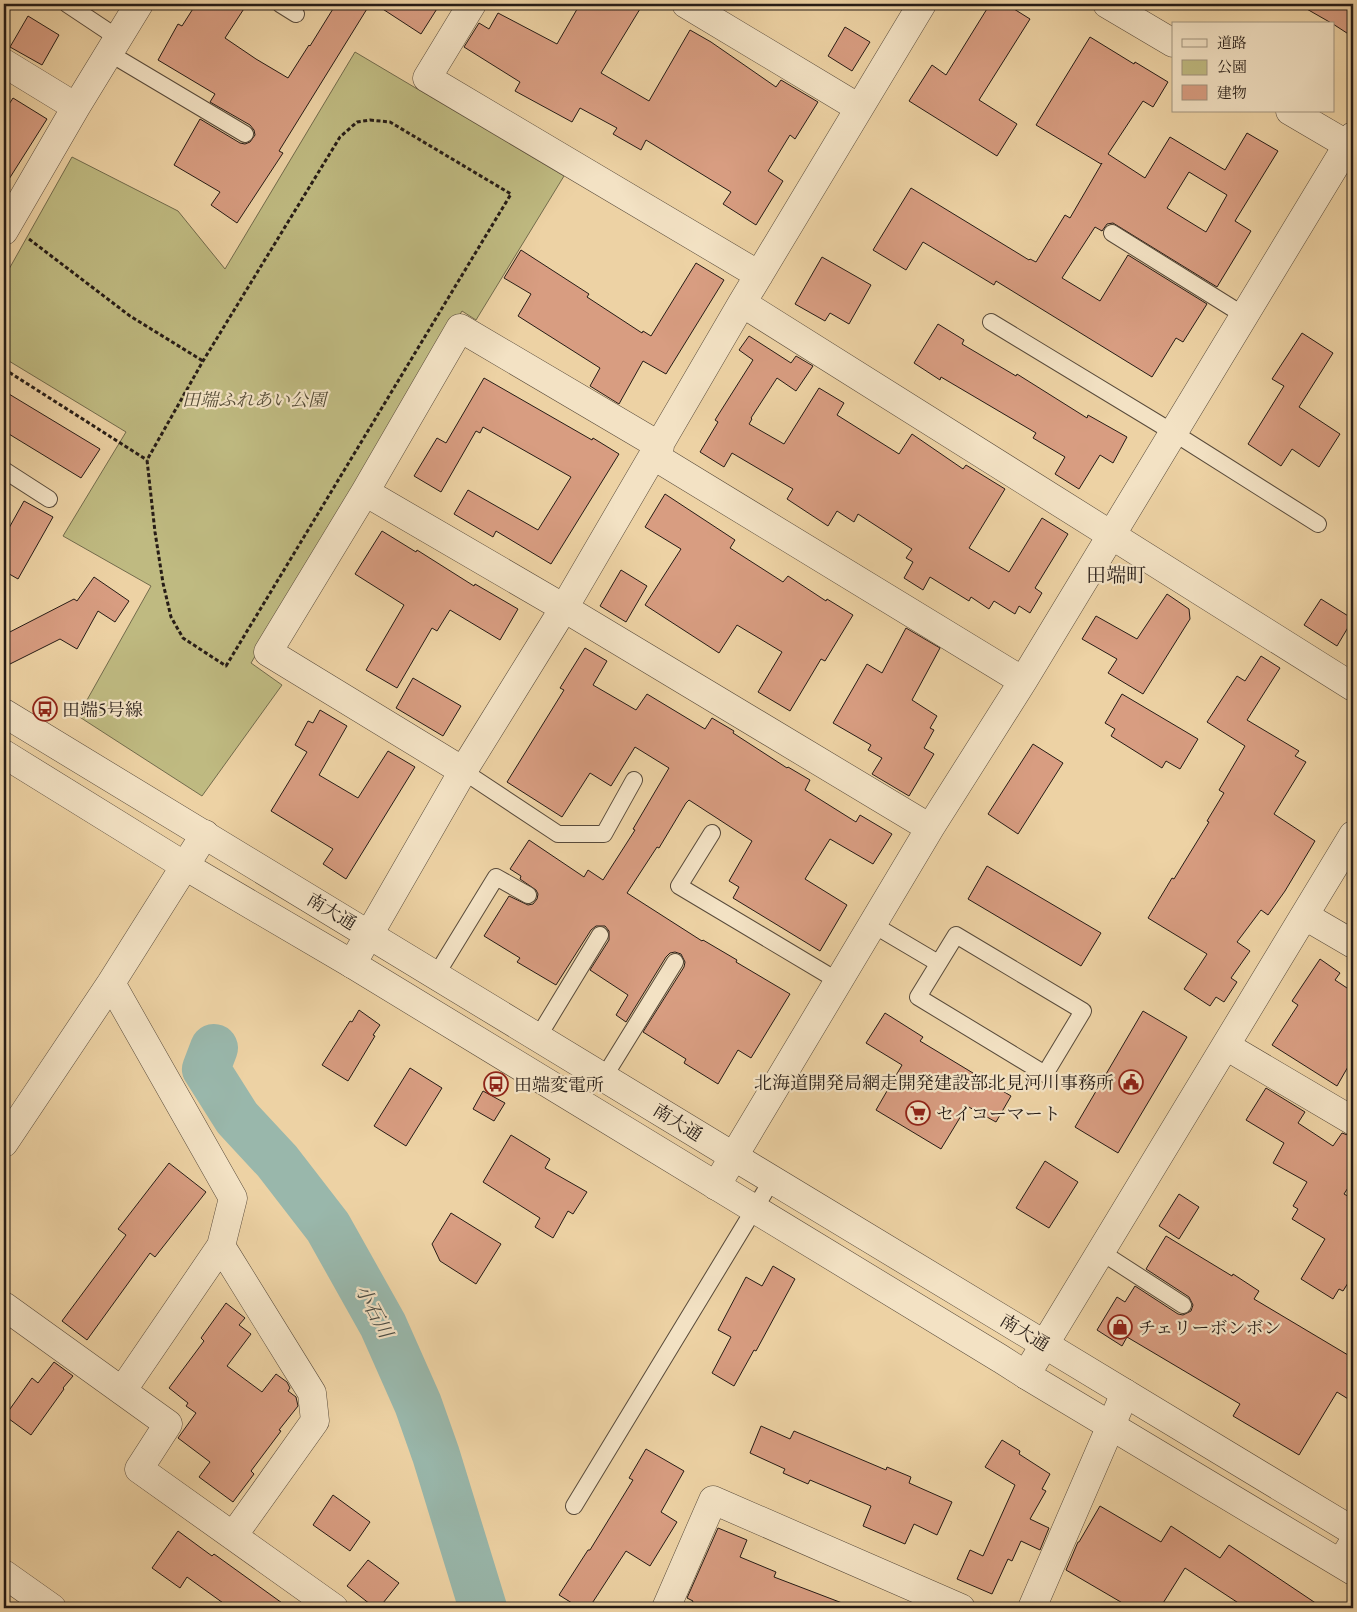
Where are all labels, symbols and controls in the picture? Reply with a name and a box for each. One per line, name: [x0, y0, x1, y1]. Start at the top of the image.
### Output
legend: [1172, 22, 1334, 112]
text: 道路: [1217, 33, 1247, 52]
text: 公園: [1217, 57, 1247, 76]
text: 建物: [1217, 83, 1247, 102]
park label: 田端ふれあい公園: [182, 388, 329, 411]
district label: 田端町: [1086, 562, 1146, 588]
bus stop icon: 田端5号線: [32, 696, 58, 722]
place label: 田端5号線: [62, 698, 143, 721]
street label: 南大通: [303, 887, 361, 935]
public building icon: 北海道開発局網走開発建設部北見河川事務所: [1118, 1069, 1144, 1095]
bus stop icon: 田端変電所: [483, 1071, 509, 1097]
place label: 北海道開発局網走開発建設部北見河川事務所: [754, 1071, 1114, 1094]
place label: 田端変電所: [514, 1073, 604, 1096]
street label: 南大通: [649, 1098, 707, 1146]
supermarket icon: セイコーマート: [905, 1100, 931, 1126]
place label: セイコーマート: [936, 1102, 1061, 1125]
water label: 小石川: [350, 1280, 399, 1344]
street label: 南大通: [996, 1308, 1054, 1356]
shop icon: チェリーボンボン: [1107, 1314, 1133, 1340]
place label: チェリーボンボン: [1138, 1316, 1281, 1339]

